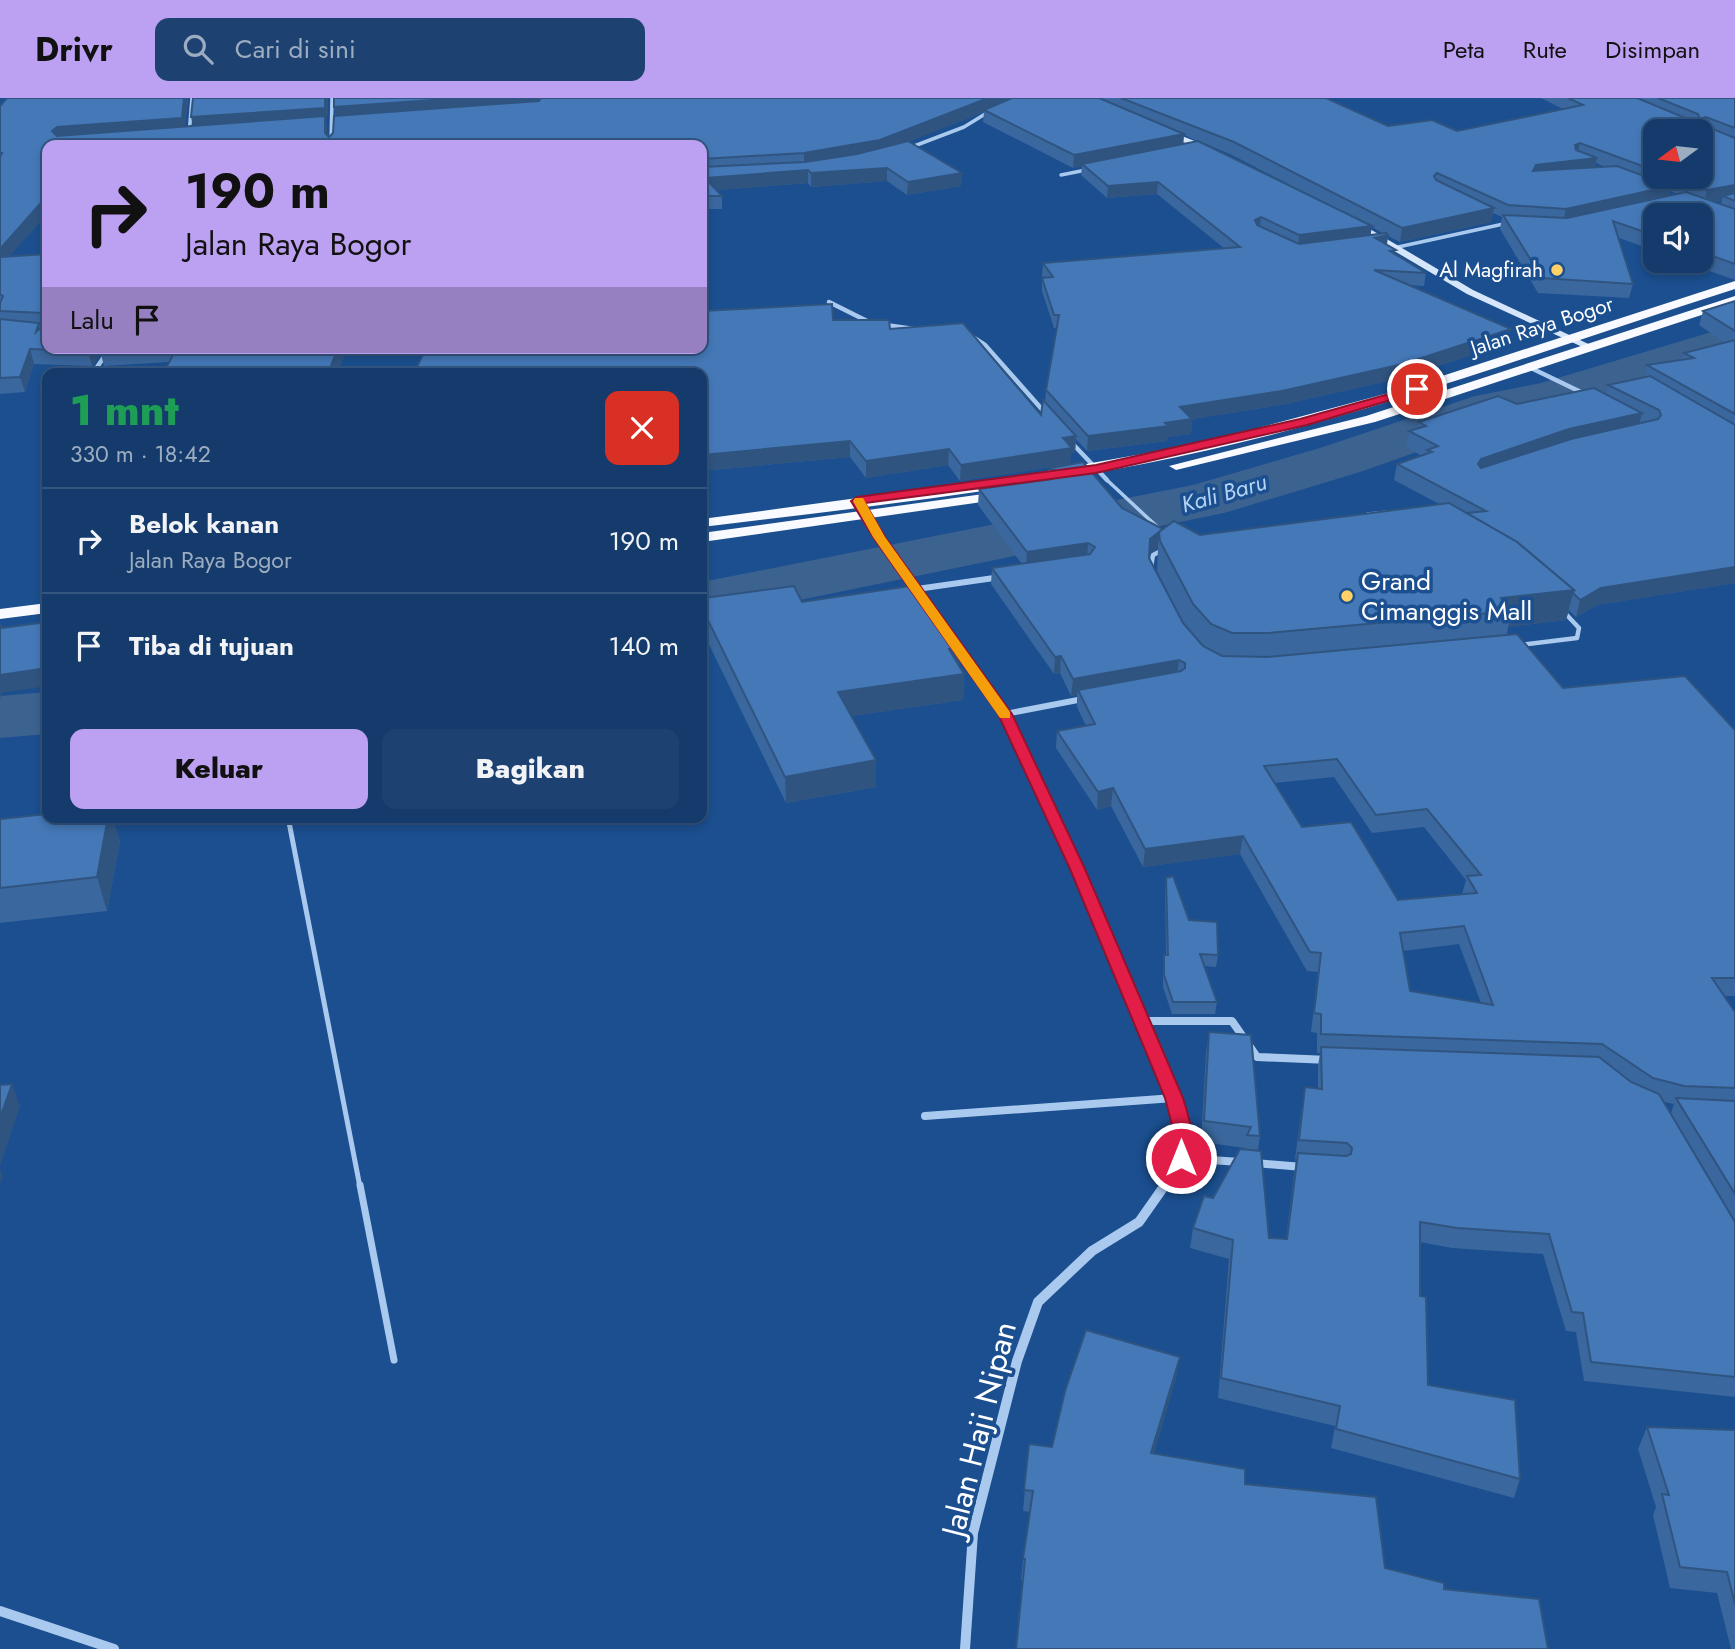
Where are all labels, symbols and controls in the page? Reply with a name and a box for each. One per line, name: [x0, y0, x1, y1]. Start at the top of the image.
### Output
search box: [155, 18, 645, 81]
text: Drivr: [35, 26, 113, 73]
icon: search: [179, 30, 217, 68]
text: Cari di sini: [235, 30, 356, 68]
text: Peta: [1443, 32, 1485, 67]
text: Rute: [1523, 32, 1567, 67]
text: Disimpan: [1605, 32, 1700, 67]
north arrow: [1643, 119, 1713, 189]
map controls: [1643, 119, 1713, 273]
text: 190 m: [185, 156, 330, 226]
icon: right: [70, 168, 161, 259]
button: sound: [1643, 203, 1713, 273]
text: Jalan Raya Bogor: [185, 221, 411, 267]
place label: Al Magfirah: [1439, 255, 1543, 285]
marker: Al Magfirah: [1549, 262, 1565, 278]
street label: Jalan Raya Bogor: [1464, 289, 1618, 364]
text: Lalu: [70, 301, 114, 339]
icon: arrive: [128, 301, 166, 339]
pin: [1387, 359, 1447, 419]
icon: arrive: [1398, 370, 1436, 408]
text: 1 mnt: [70, 380, 179, 441]
button: close: [605, 391, 679, 465]
text: 330 m · 18:42: [70, 437, 211, 471]
water label: Kali Baru: [1177, 464, 1271, 521]
text: Belok kanan: [129, 505, 279, 543]
icon: right: [70, 522, 108, 560]
text: 190 m: [609, 522, 679, 560]
text: Jalan Raya Bogor: [129, 543, 292, 577]
place label: Grand Cimanggis Mall: [1361, 562, 1532, 630]
marker: Grand Cimanggis Mall: [1339, 588, 1355, 604]
icon: arrive: [70, 627, 108, 665]
text: Tiba di tujuan: [129, 627, 294, 665]
text: 140 m: [608, 627, 679, 665]
button: Keluar: [70, 729, 368, 809]
button: Bagikan: [382, 729, 679, 809]
position arrow: [1144, 1121, 1218, 1195]
street label: Jalan Haji Nipan: [929, 1317, 1028, 1545]

